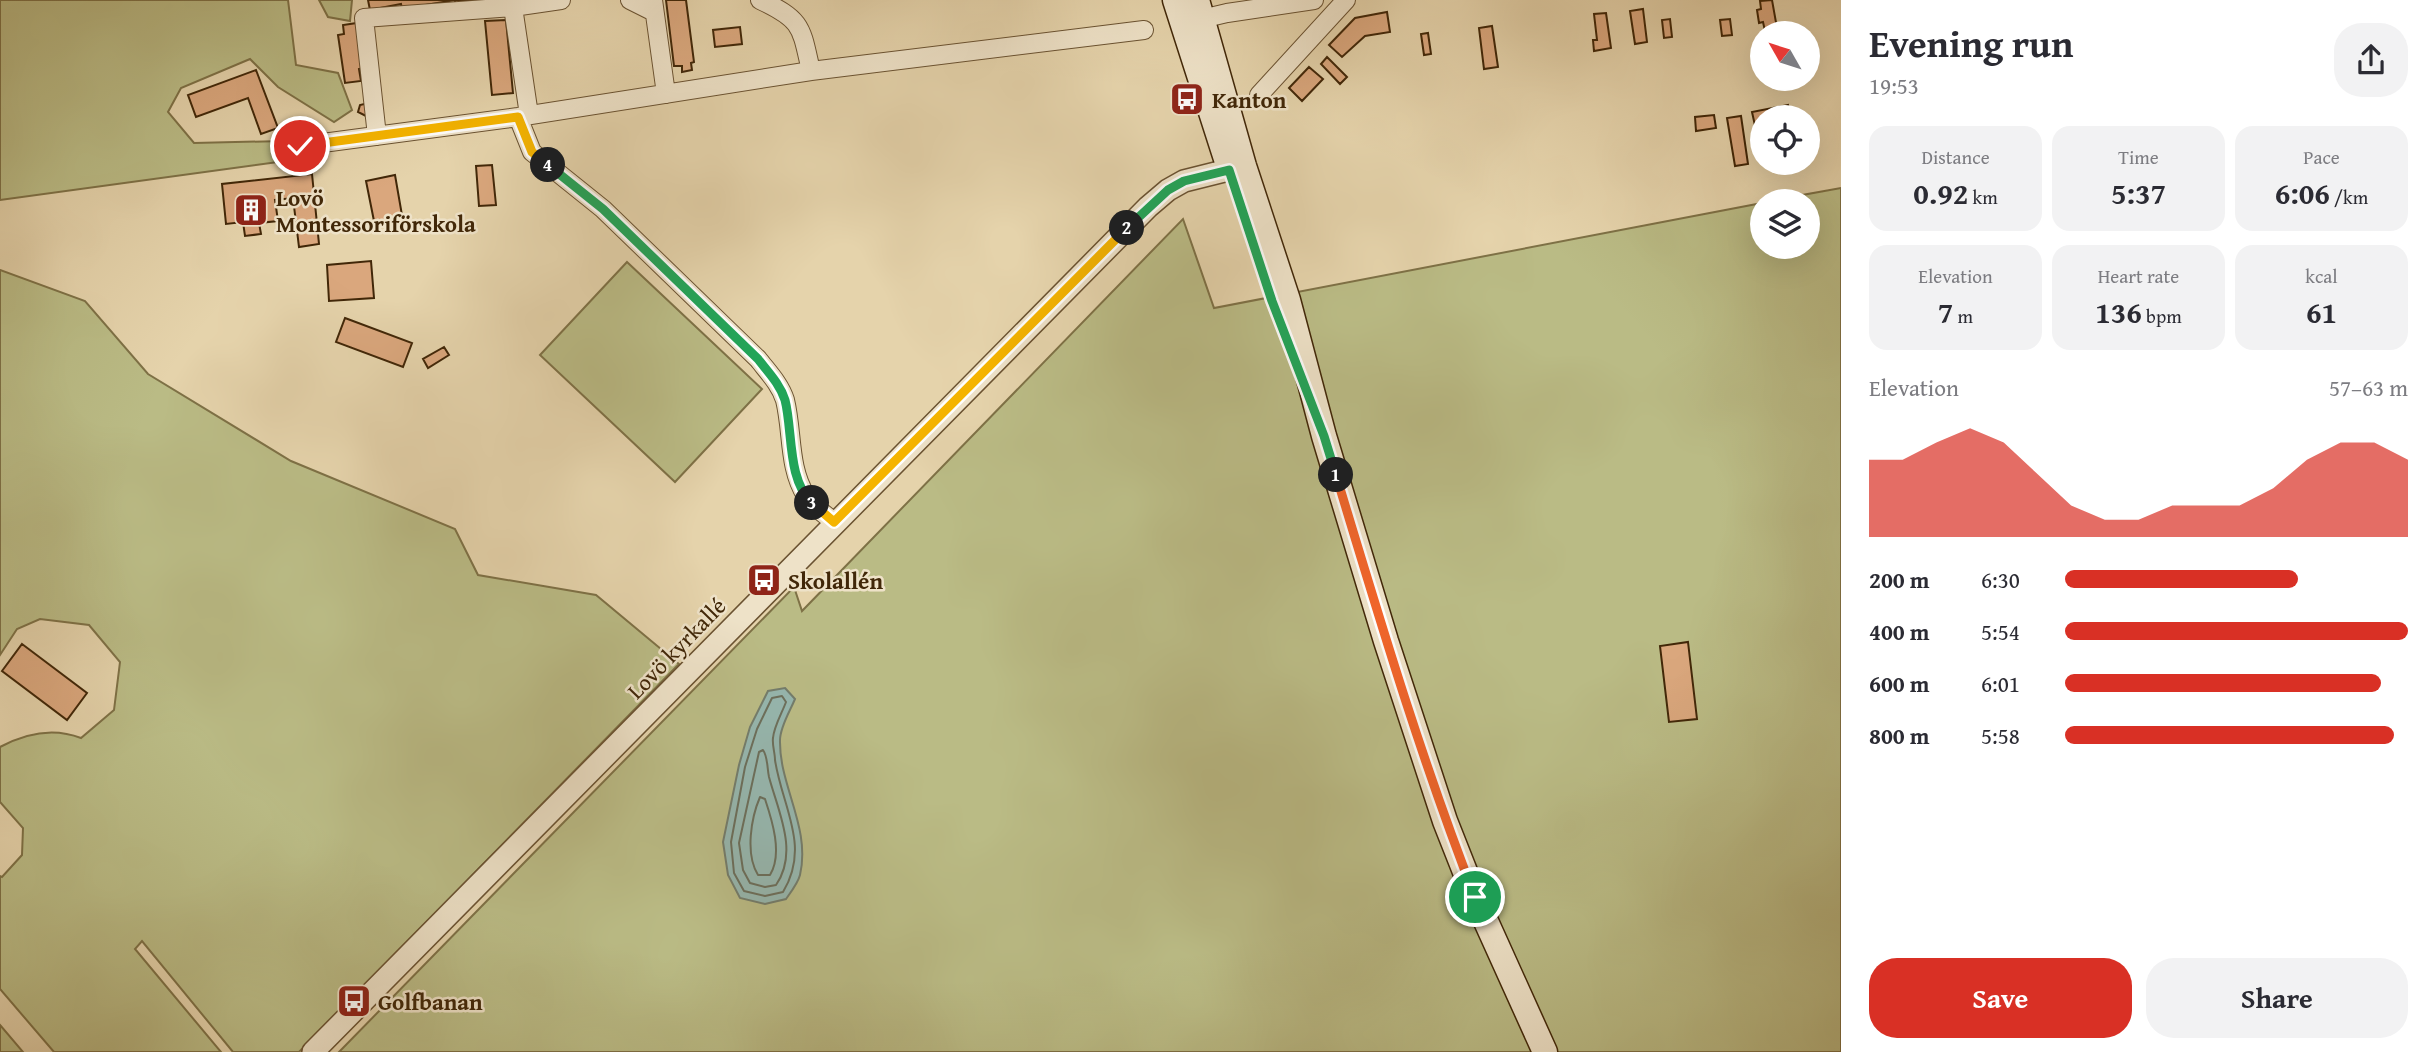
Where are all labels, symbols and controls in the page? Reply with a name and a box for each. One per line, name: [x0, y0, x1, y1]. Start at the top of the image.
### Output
text: Evening run: [1869, 15, 2073, 71]
north arrow: [1750, 21, 1820, 91]
map controls: [1750, 21, 1820, 259]
button: share: [2334, 23, 2408, 97]
text: 19:53: [1869, 69, 1919, 102]
bus stop icon: Kanton: [1168, 80, 1206, 118]
place label: Kanton: [1212, 83, 1287, 116]
button: locate: [1750, 105, 1820, 175]
pin: [270, 116, 330, 176]
icon: check: [281, 127, 319, 165]
text: Distance: [1921, 143, 1990, 171]
text: Time: [2118, 143, 2159, 171]
text: Pace: [2303, 143, 2340, 171]
pin: 4: [530, 148, 566, 182]
text: 4: [543, 150, 552, 178]
text: 0.92: [1913, 171, 1968, 215]
text: 5:37: [2111, 171, 2166, 215]
text: 6:06: [2275, 171, 2330, 215]
place label: Lovö Montessoriförskola: [276, 181, 476, 240]
text: km: [1968, 183, 1998, 211]
text: /km: [2330, 183, 2368, 211]
button: layers: [1750, 189, 1820, 259]
building icon: Lovö Montessoriförskola: [232, 191, 270, 229]
pin: 2: [1110, 210, 1144, 246]
text: 2: [1122, 213, 1131, 241]
text: Elevation: [1918, 262, 1993, 290]
text: Heart rate: [2098, 262, 2179, 290]
text: kcal: [2305, 262, 2338, 290]
text: 7: [1938, 290, 1953, 334]
text: 136: [2095, 290, 2142, 334]
text: 61: [2306, 290, 2337, 334]
text: m: [1953, 302, 1973, 330]
text: bpm: [2142, 302, 2182, 330]
text: Elevation: [1869, 371, 1959, 404]
text: 57–63 m: [2329, 371, 2408, 404]
pin: 1: [1318, 458, 1354, 492]
text: 1: [1331, 460, 1340, 488]
pin: 3: [794, 486, 830, 520]
text: 3: [807, 488, 816, 516]
bus stop icon: Skolallén: [745, 561, 783, 599]
text: 200 m: [1869, 563, 1930, 596]
text: 6:30: [1981, 563, 2020, 596]
place label: Skolallén: [788, 564, 883, 597]
street label: Lovö kyrkallé: [619, 590, 733, 706]
text: 400 m: [1869, 615, 1930, 648]
text: 5:54: [1981, 615, 2020, 648]
text: 600 m: [1869, 667, 1930, 700]
text: 6:01: [1981, 667, 2020, 700]
text: 800 m: [1869, 719, 1930, 752]
text: 5:58: [1981, 719, 2020, 752]
pin: [1445, 867, 1505, 927]
icon: arrive: [1456, 878, 1494, 916]
button: Save: [1869, 958, 2132, 1038]
button: Share: [2146, 958, 2408, 1038]
bus stop icon: Golfbanan: [335, 982, 373, 1020]
place label: Golfbanan: [378, 985, 483, 1018]

